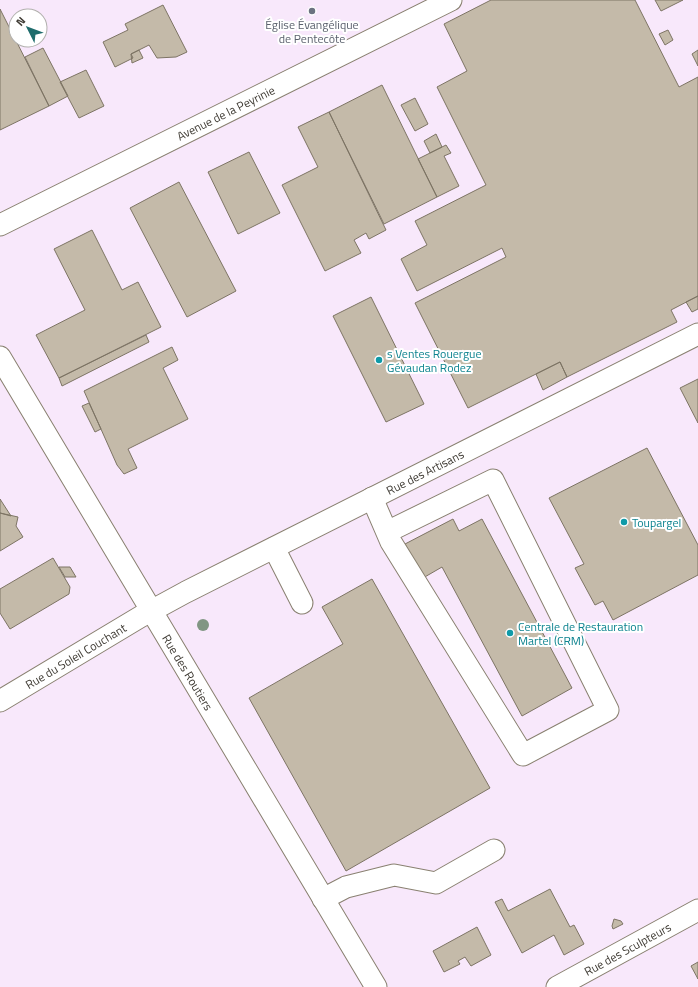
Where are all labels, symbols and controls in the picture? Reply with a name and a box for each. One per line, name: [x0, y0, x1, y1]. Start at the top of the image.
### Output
marker: Église Évangélique de Pentecôte: [307, 6, 317, 16]
north arrow: [8, 8, 48, 48]
text: N: [12, 13, 29, 29]
place label: Église Évangélique de Pentecôte: [265, 15, 359, 48]
street label: Avenue de la Peyrinie: [173, 80, 278, 145]
place label: s Ventes Rouergue Gévaudan Rodez: [387, 344, 482, 377]
marker: s Ventes Rouergue Gévaudan Rodez: [374, 355, 384, 365]
street label: Rue des Artisans: [383, 444, 467, 499]
place label: Toupargel: [632, 513, 681, 532]
marker: Toupargel: [619, 517, 629, 527]
place label: Centrale de Restauration Martel (CRM): [518, 617, 643, 650]
street label: Rue du Soleil Couchant: [21, 618, 130, 693]
marker: Centrale de Restauration Martel (CRM): [505, 628, 515, 638]
street label: Rue des Routiers: [158, 630, 218, 714]
street label: Rue des Sculpteurs: [580, 917, 675, 980]

